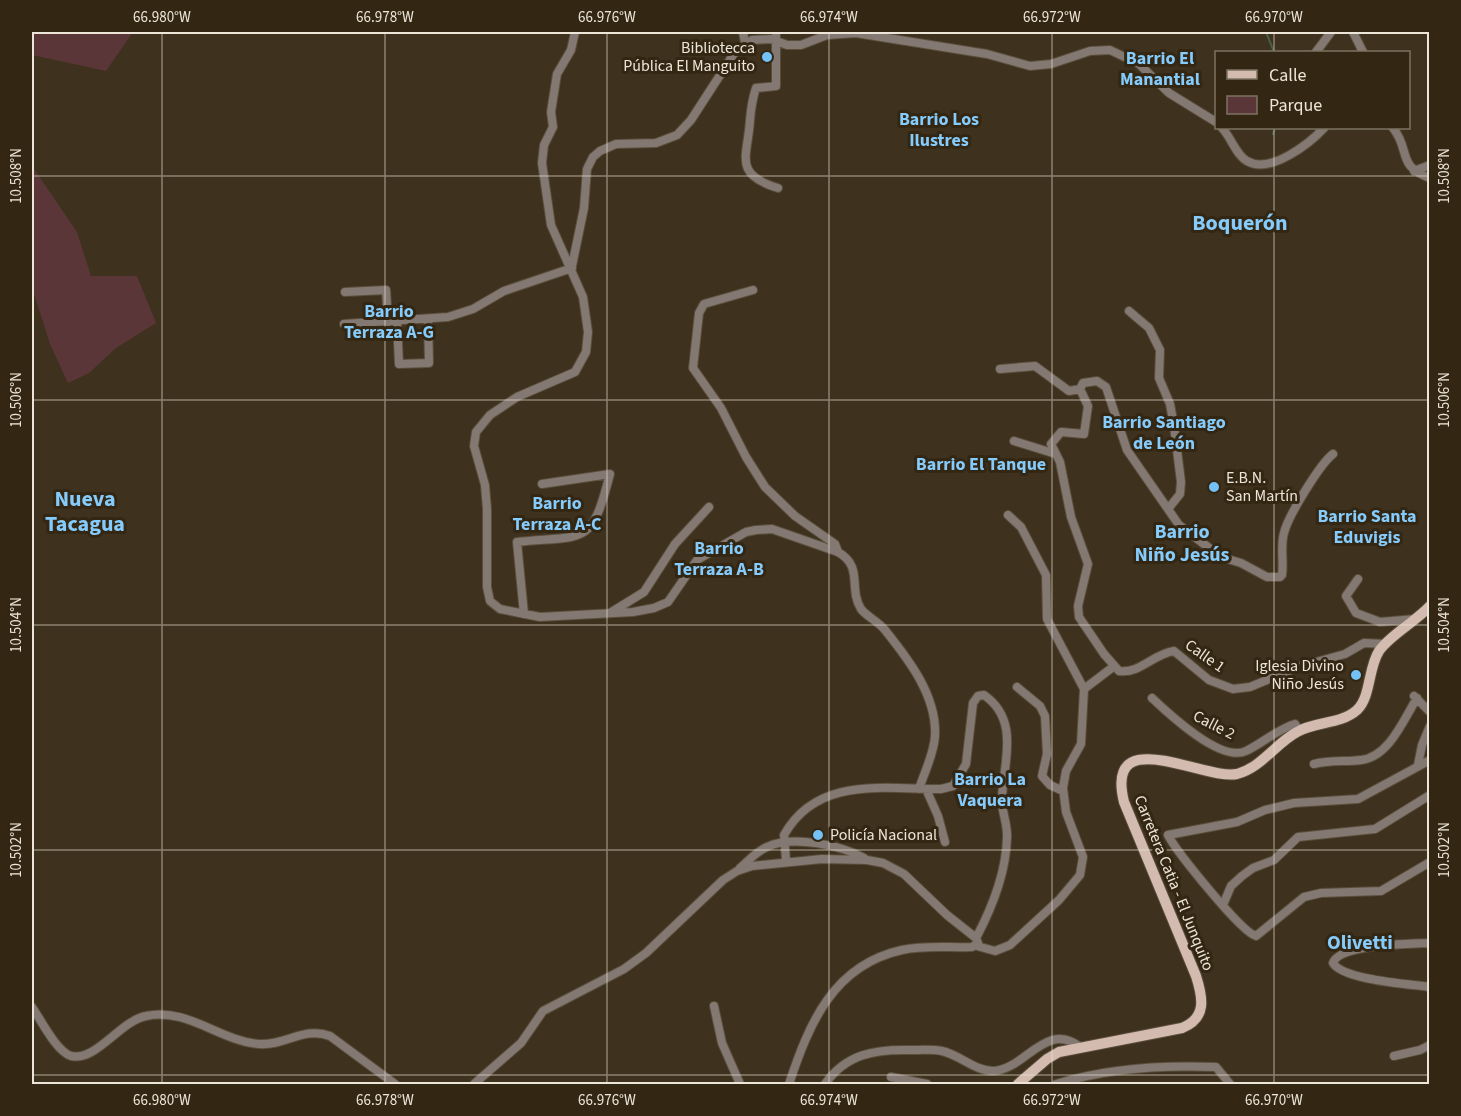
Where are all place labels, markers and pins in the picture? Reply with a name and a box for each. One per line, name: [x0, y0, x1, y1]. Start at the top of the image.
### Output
place label: Bibliotecca Pública El Manguito: [623, 37, 755, 77]
marker: Bibliotecca Pública El Manguito: [760, 50, 774, 64]
place label: E.B.N. San Martín: [1226, 467, 1298, 507]
marker: E.B.N. San Martín: [1207, 480, 1221, 494]
place label: Iglesia Divino Niño Jesús: [1255, 655, 1344, 695]
marker: Iglesia Divino Niño Jesús: [1349, 668, 1363, 682]
place label: Policía Nacional: [830, 824, 937, 846]
marker: Policía Nacional: [811, 828, 825, 842]

